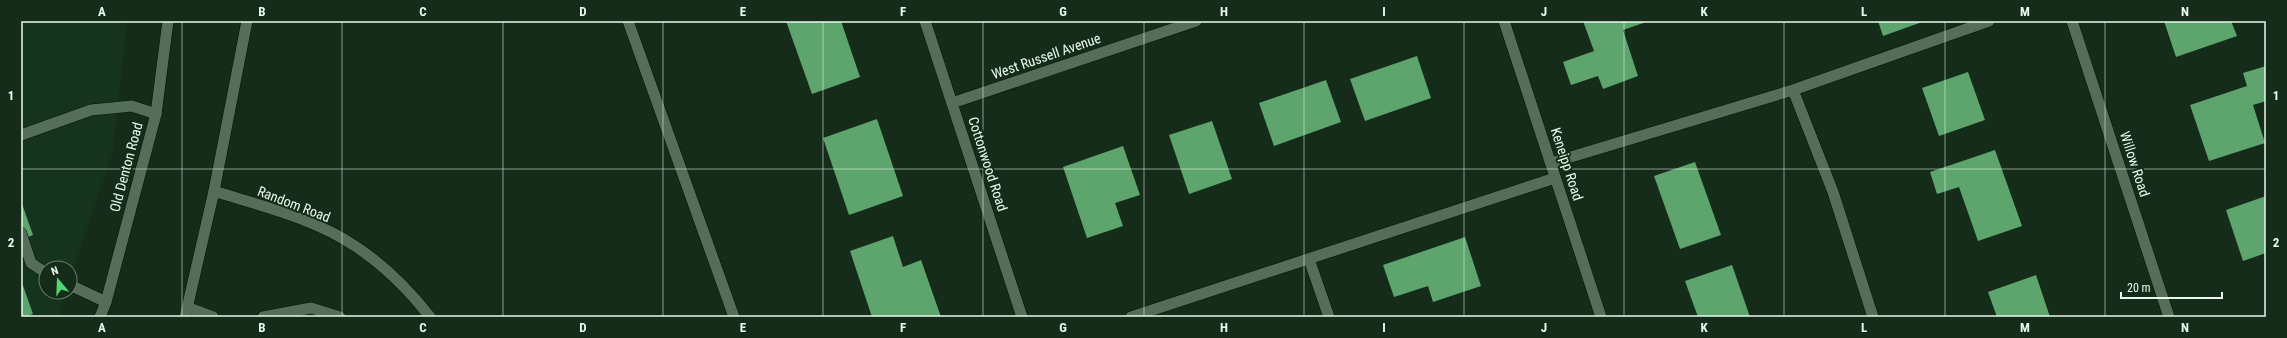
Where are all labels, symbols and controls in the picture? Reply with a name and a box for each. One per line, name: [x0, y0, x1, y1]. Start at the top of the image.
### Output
text: A: [98, 4, 106, 19]
text: B: [258, 4, 266, 19]
text: C: [419, 4, 427, 19]
text: D: [579, 4, 587, 19]
text: E: [740, 4, 747, 19]
text: F: [900, 4, 906, 19]
text: G: [1059, 4, 1067, 19]
text: H: [1220, 4, 1228, 19]
text: I: [1382, 4, 1386, 19]
text: J: [1541, 4, 1547, 19]
text: K: [1700, 4, 1708, 19]
text: L: [1861, 4, 1867, 19]
text: M: [2020, 4, 2030, 19]
text: N: [2181, 4, 2189, 19]
street label: West Russell Avenue: [989, 30, 1103, 82]
text: 1: [8, 88, 14, 103]
text: 1: [2273, 88, 2279, 103]
street label: Cottonwood Road: [965, 115, 1011, 213]
street label: Old Denton Road: [106, 120, 146, 214]
street label: Keneipp Road: [1548, 126, 1586, 202]
street label: Willow Road: [2117, 129, 2153, 199]
street label: Random Road: [255, 183, 333, 225]
text: 2: [8, 235, 15, 250]
text: 2: [2273, 235, 2280, 250]
north arrow: [38, 260, 78, 300]
text: N: [50, 264, 60, 278]
scale bar: [2121, 274, 2222, 300]
text: 20 m: [2127, 281, 2151, 295]
text: A: [98, 320, 106, 335]
text: B: [258, 320, 266, 335]
text: C: [419, 320, 427, 335]
text: D: [579, 320, 587, 335]
text: E: [740, 320, 747, 335]
text: F: [900, 320, 906, 335]
text: G: [1059, 320, 1067, 335]
text: H: [1220, 320, 1228, 335]
text: I: [1382, 320, 1386, 335]
text: J: [1541, 320, 1547, 335]
text: K: [1700, 320, 1708, 335]
text: L: [1861, 320, 1867, 335]
text: M: [2020, 320, 2030, 335]
text: N: [2181, 320, 2189, 335]

